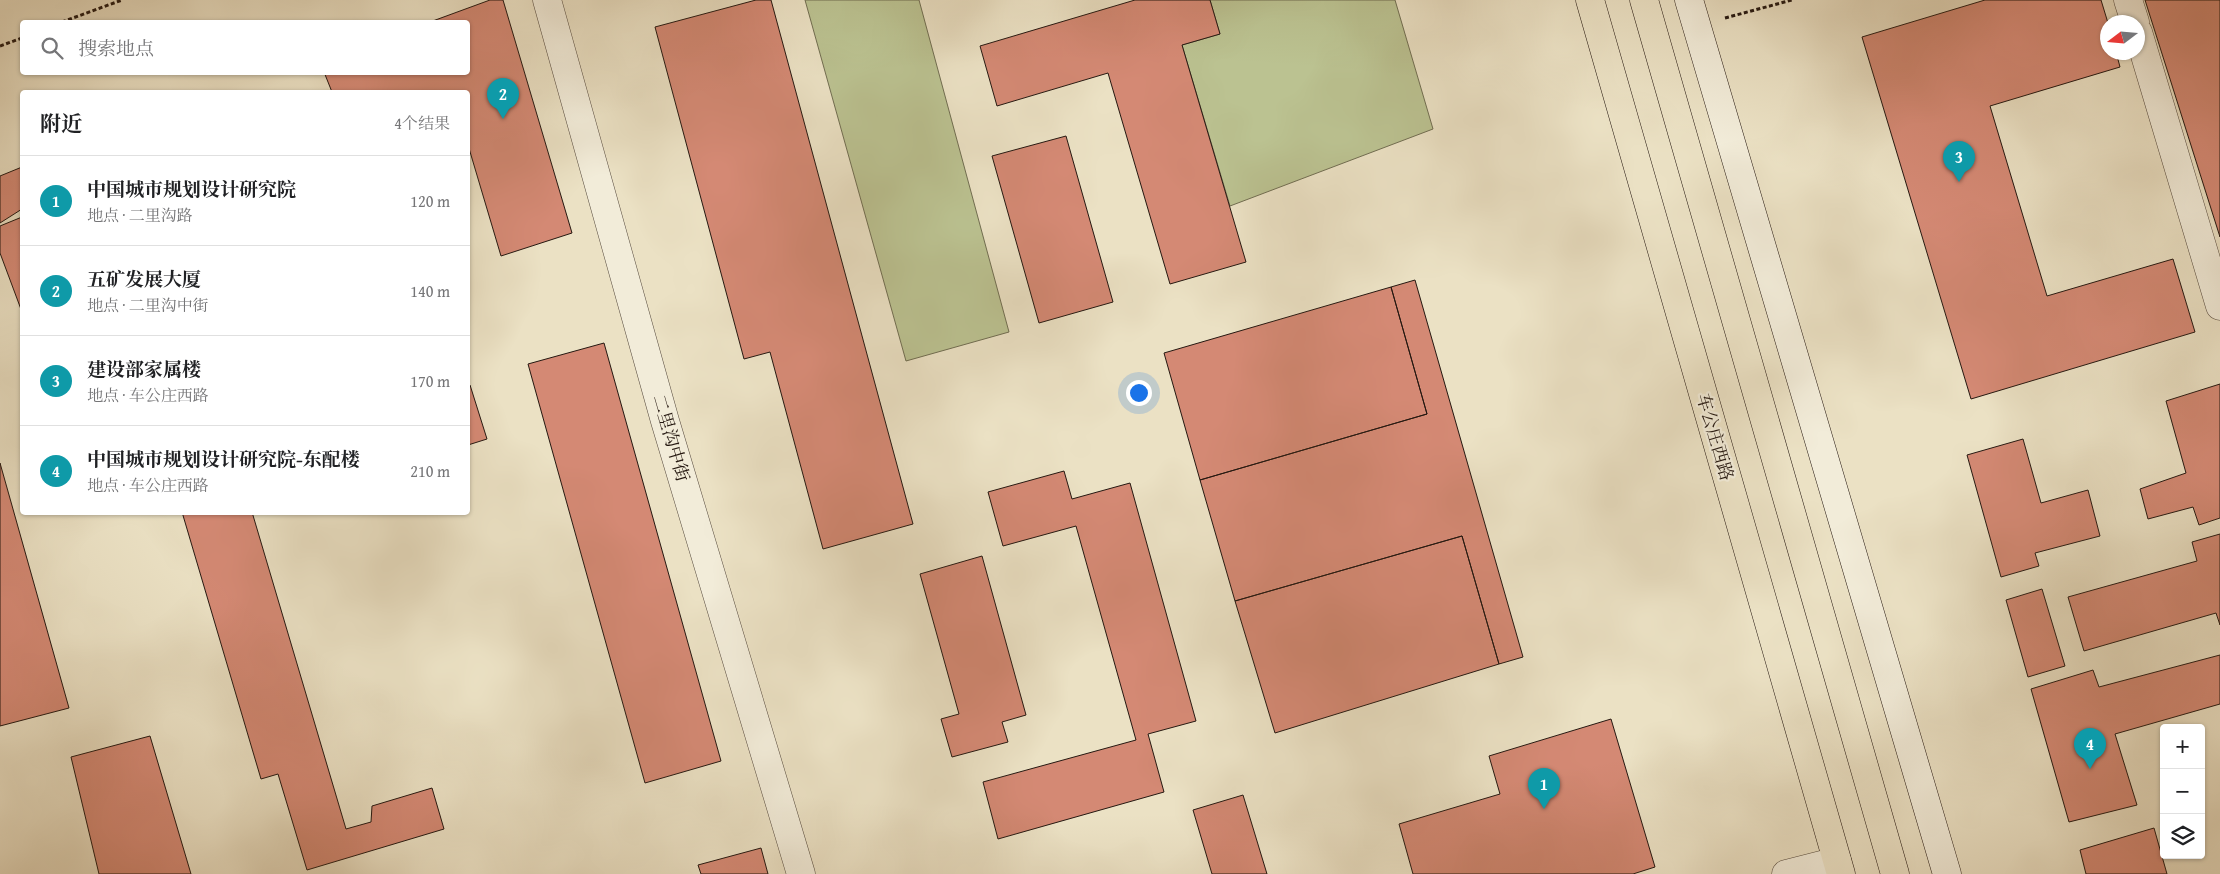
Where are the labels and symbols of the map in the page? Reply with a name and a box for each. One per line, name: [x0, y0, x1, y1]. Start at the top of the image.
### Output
north arrow: [2100, 15, 2145, 60]
pin: 2: [487, 78, 519, 119]
pin: 3: [1943, 141, 1975, 182]
your location: [1126, 380, 1152, 406]
street label: 车公庄西路: [1690, 390, 1741, 484]
street label: 二里沟中街: [646, 391, 697, 485]
pin: 4: [2074, 728, 2106, 769]
pin: 1: [1528, 768, 1560, 809]

